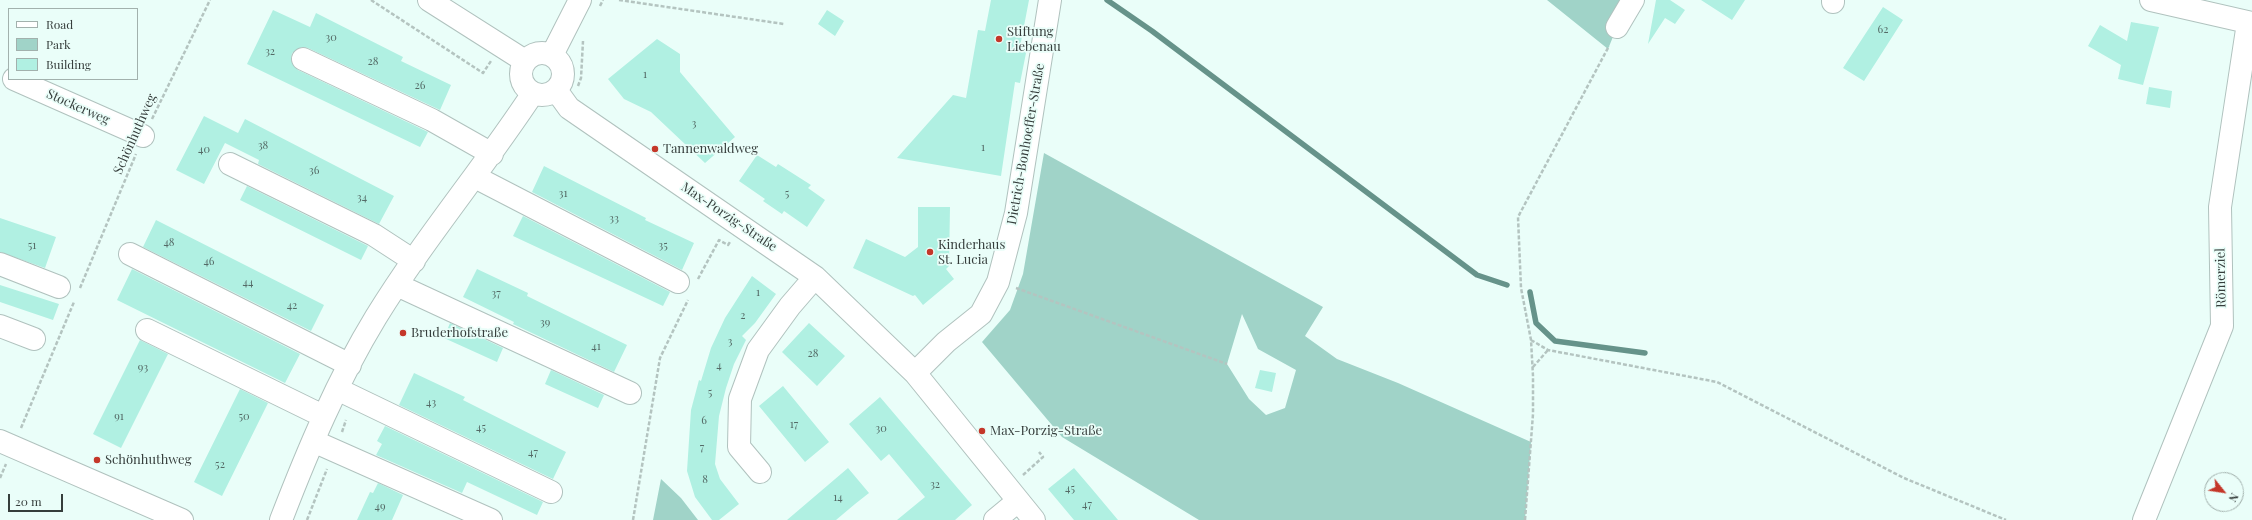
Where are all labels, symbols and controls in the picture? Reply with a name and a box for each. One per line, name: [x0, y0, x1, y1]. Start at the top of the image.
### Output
legend: [8, 8, 138, 80]
text: Road: [46, 16, 73, 32]
house number: 62: [1878, 23, 1888, 37]
place label: Stiftung Liebenau: [1007, 24, 1061, 55]
house number: 30: [325, 31, 337, 45]
marker: Stiftung Liebenau: [994, 34, 1004, 44]
text: Park: [46, 36, 71, 52]
house number: 32: [265, 45, 275, 59]
house number: 28: [368, 55, 378, 69]
text: Building: [46, 56, 91, 72]
street label: Dietrich-Bonhoeffer-Straße: [1004, 62, 1048, 226]
house number: 1: [643, 68, 647, 82]
house number: 26: [415, 79, 425, 93]
street label: Stockerweg: [44, 86, 112, 128]
street label: Schönhuthweg: [110, 91, 160, 177]
house number: 3: [692, 117, 696, 131]
house number: 38: [258, 139, 268, 153]
place label: Tannenwaldweg: [663, 141, 758, 157]
house number: 1: [981, 141, 985, 155]
house number: 40: [198, 143, 210, 157]
marker: Tannenwaldweg: [650, 144, 660, 154]
house number: 36: [309, 164, 319, 178]
street label: Max-Porzig-Straße: [678, 179, 780, 255]
house number: 31: [558, 187, 568, 201]
house number: 5: [785, 187, 789, 201]
house number: 34: [357, 191, 367, 205]
house number: 33: [609, 212, 619, 226]
house number: 48: [163, 236, 175, 250]
place label: Kinderhaus St. Lucia: [938, 237, 1005, 268]
house number: 51: [28, 239, 36, 253]
house number: 35: [658, 239, 668, 253]
marker: Kinderhaus St. Lucia: [925, 247, 935, 257]
street label: Römerziel: [2213, 248, 2229, 308]
house number: 46: [203, 255, 215, 269]
house number: 44: [243, 276, 253, 290]
house number: 1: [756, 286, 760, 300]
house number: 37: [491, 287, 501, 301]
house number: 42: [287, 299, 297, 313]
house number: 2: [740, 309, 746, 323]
house number: 39: [540, 316, 550, 330]
place label: Bruderhofstraße: [411, 325, 508, 341]
marker: Bruderhofstraße: [398, 328, 408, 338]
house number: 3: [728, 335, 732, 349]
house number: 41: [591, 340, 601, 354]
house number: 28: [808, 347, 818, 361]
house number: 4: [716, 359, 722, 373]
house number: 93: [138, 361, 148, 375]
house number: 5: [708, 386, 712, 400]
house number: 43: [426, 396, 436, 410]
house number: 91: [114, 410, 124, 424]
house number: 50: [238, 410, 250, 424]
house number: 6: [701, 414, 707, 428]
house number: 17: [790, 418, 798, 432]
house number: 45: [476, 421, 486, 435]
house number: 30: [875, 422, 887, 436]
place label: Max-Porzig-Straße: [990, 423, 1102, 439]
marker: Max-Porzig-Straße: [977, 426, 987, 436]
house number: 7: [700, 441, 704, 455]
house number: 47: [528, 446, 538, 460]
place label: Schönhuthweg: [105, 452, 192, 468]
marker: Schönhuthweg: [92, 455, 102, 465]
house number: 52: [215, 458, 225, 472]
north arrow: [2204, 472, 2244, 512]
house number: 8: [702, 473, 708, 487]
house number: 32: [930, 478, 940, 492]
house number: 45: [1065, 482, 1075, 496]
scale bar: [10, 486, 65, 512]
house number: 14: [833, 491, 843, 505]
text: N: [2225, 491, 2242, 505]
text: 20 m: [15, 493, 42, 509]
house number: 47: [1082, 498, 1092, 512]
house number: 49: [374, 500, 386, 514]

